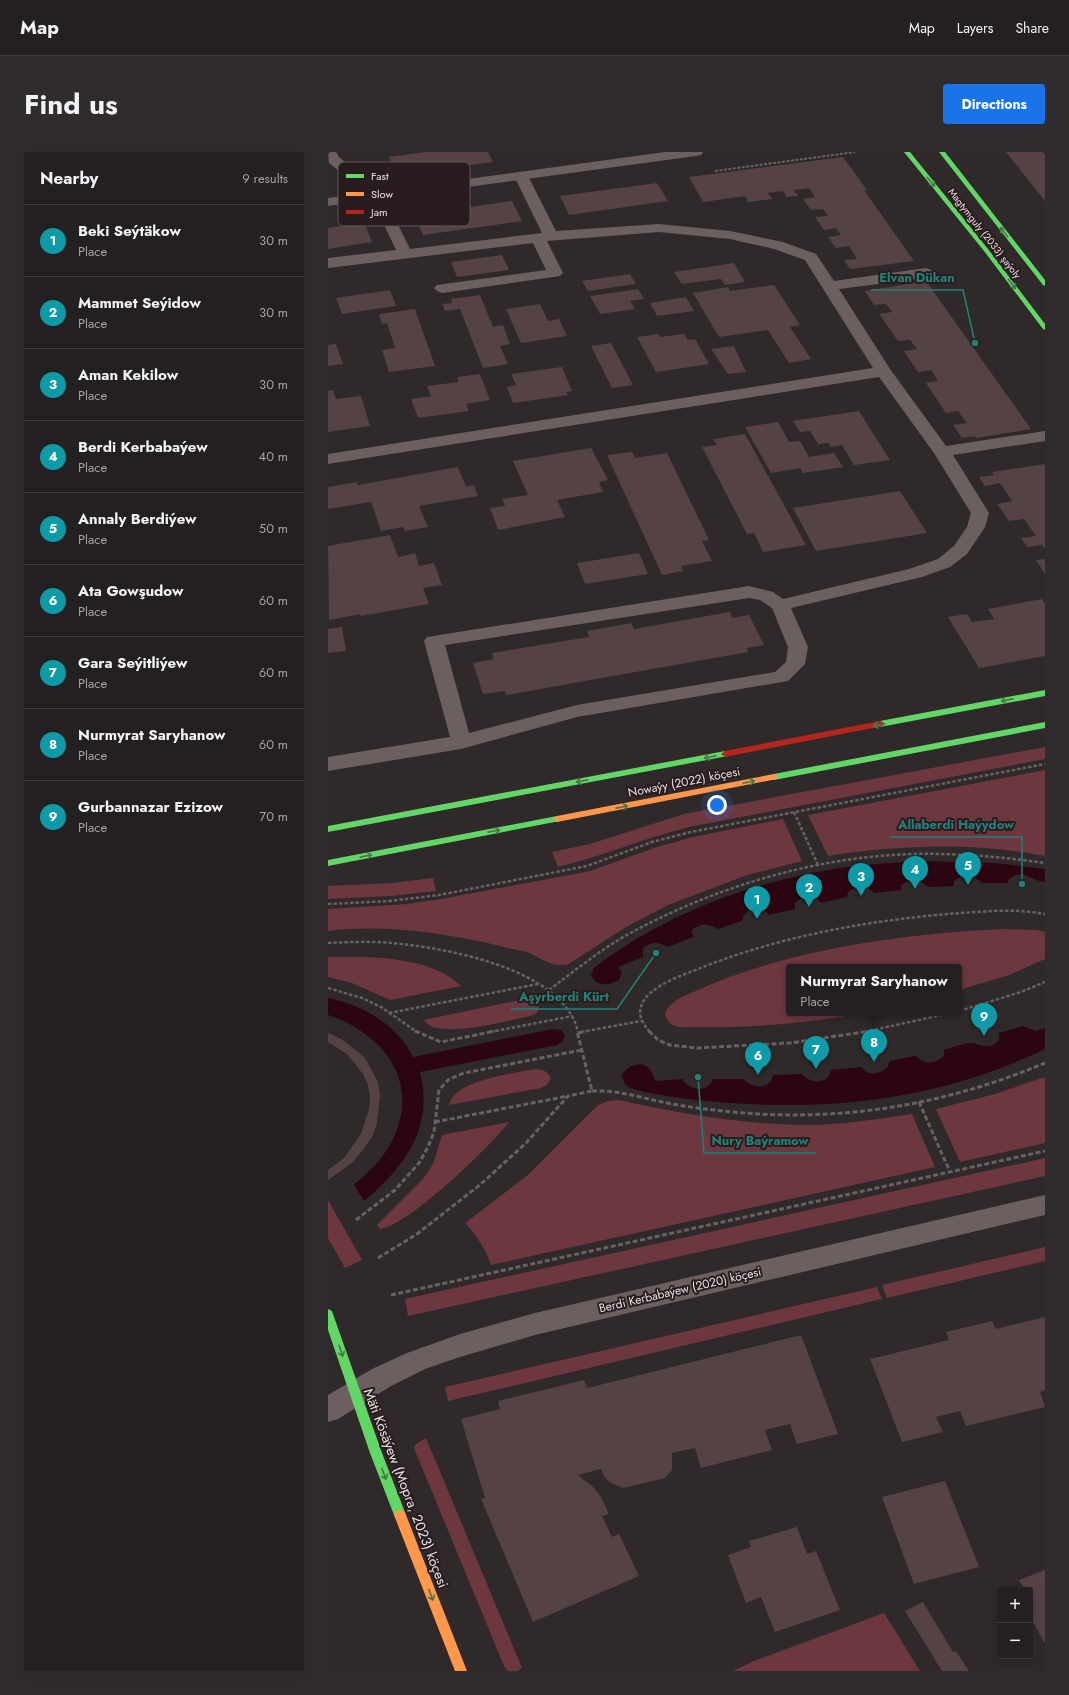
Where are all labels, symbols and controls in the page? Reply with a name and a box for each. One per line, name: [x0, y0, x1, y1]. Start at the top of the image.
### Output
text: Map: [20, 14, 59, 41]
text: Map: [909, 18, 935, 38]
text: Layers: [957, 18, 993, 38]
text: Share: [1015, 18, 1049, 38]
text: Find us: [24, 84, 118, 125]
button: Directions: [943, 84, 1045, 124]
legend: [338, 162, 470, 226]
text: Nearby: [40, 166, 98, 190]
text: Fast: [371, 168, 389, 184]
text: 9 results: [242, 169, 288, 188]
one-way arrow: [927, 177, 936, 188]
street label: Magtymguly (2033) şaýoly: [945, 185, 1025, 282]
text: Slow: [371, 186, 393, 202]
text: Jam: [369, 204, 388, 220]
text: Beki Seýtäkow: [78, 220, 181, 242]
one-way arrow: [1000, 226, 1008, 237]
text: 1: [50, 231, 56, 250]
text: 30 m: [259, 231, 288, 250]
text: Place: [78, 242, 107, 261]
callout: Elvan Dükan: [871, 265, 963, 290]
text: Elvan Dükan: [879, 268, 955, 287]
one-way arrow: [1008, 279, 1016, 290]
text: Mammet Seýidow: [78, 292, 201, 314]
text: 2: [49, 303, 57, 322]
text: 30 m: [259, 303, 288, 322]
text: Place: [78, 314, 107, 333]
text: Aman Kekilow: [78, 364, 178, 386]
text: 3: [49, 375, 57, 394]
text: 30 m: [259, 375, 288, 394]
text: Place: [78, 386, 107, 405]
text: Berdi Kerbabaýew: [78, 436, 208, 458]
text: 4: [48, 447, 58, 466]
text: 40 m: [259, 447, 288, 466]
text: Place: [78, 458, 107, 477]
text: Annaly Berdiýew: [78, 508, 196, 530]
text: 5: [49, 519, 57, 538]
text: 50 m: [259, 519, 288, 538]
text: Place: [78, 530, 107, 549]
text: Ata Gowşudow: [78, 580, 183, 602]
text: 6: [49, 591, 57, 610]
text: 60 m: [259, 591, 288, 610]
text: Place: [78, 602, 107, 621]
text: Gara Seýitliýew: [78, 652, 187, 674]
text: 7: [49, 663, 57, 682]
text: 60 m: [259, 663, 288, 682]
text: Place: [78, 674, 107, 693]
one-way arrow: [1001, 697, 1014, 705]
one-way arrow: [873, 721, 886, 729]
text: Nurmyrat Saryhanow: [78, 724, 225, 746]
text: 8: [49, 735, 57, 754]
text: 60 m: [259, 735, 288, 754]
text: Place: [78, 746, 107, 765]
one-way arrow: [704, 753, 717, 761]
street label: Nowaýy (2022) köçesi: [626, 762, 742, 802]
one-way arrow: [576, 777, 589, 785]
one-way arrow: [742, 778, 755, 786]
your location: [707, 795, 727, 815]
text: Gurbannazar Ezizow: [78, 796, 223, 818]
one-way arrow: [615, 802, 628, 810]
text: 9: [49, 807, 57, 826]
text: 70 m: [259, 807, 288, 826]
callout: Allaberdi Haýydow: [890, 812, 1022, 837]
text: Allaberdi Haýydow: [897, 815, 1014, 834]
text: Place: [78, 818, 107, 837]
one-way arrow: [487, 827, 500, 835]
one-way arrow: [359, 852, 372, 860]
pin: 5: [955, 852, 981, 885]
pin: 4: [902, 856, 928, 889]
pin: 3: [848, 863, 874, 896]
pin: 2: [796, 874, 822, 907]
pin: 1: [744, 886, 770, 919]
popup: [786, 964, 962, 1016]
text: Nurmyrat Saryhanow: [800, 970, 948, 992]
callout: Aşyrberdi Kürt: [511, 984, 617, 1009]
text: Aşyrberdi Kürt: [518, 987, 610, 1006]
text: Place: [800, 992, 830, 1011]
pin: 9: [971, 1003, 997, 1036]
pin: 8: [861, 1029, 887, 1062]
pin: 7: [803, 1036, 829, 1069]
pin: 6: [745, 1042, 771, 1075]
callout: Nury Baýramow: [704, 1128, 816, 1153]
text: Nury Baýramow: [712, 1131, 809, 1150]
street label: Berdi Kerbabaýew (2020) köçesi: [597, 1263, 763, 1317]
one-way arrow: [337, 1344, 345, 1356]
street label: Mäti Kösäýew (Mopra, 2023) köçesi: [359, 1385, 453, 1591]
one-way arrow: [380, 1467, 388, 1479]
map controls: [997, 1587, 1033, 1659]
button: +: [997, 1587, 1033, 1623]
one-way arrow: [427, 1588, 435, 1600]
button: −: [997, 1623, 1033, 1659]

